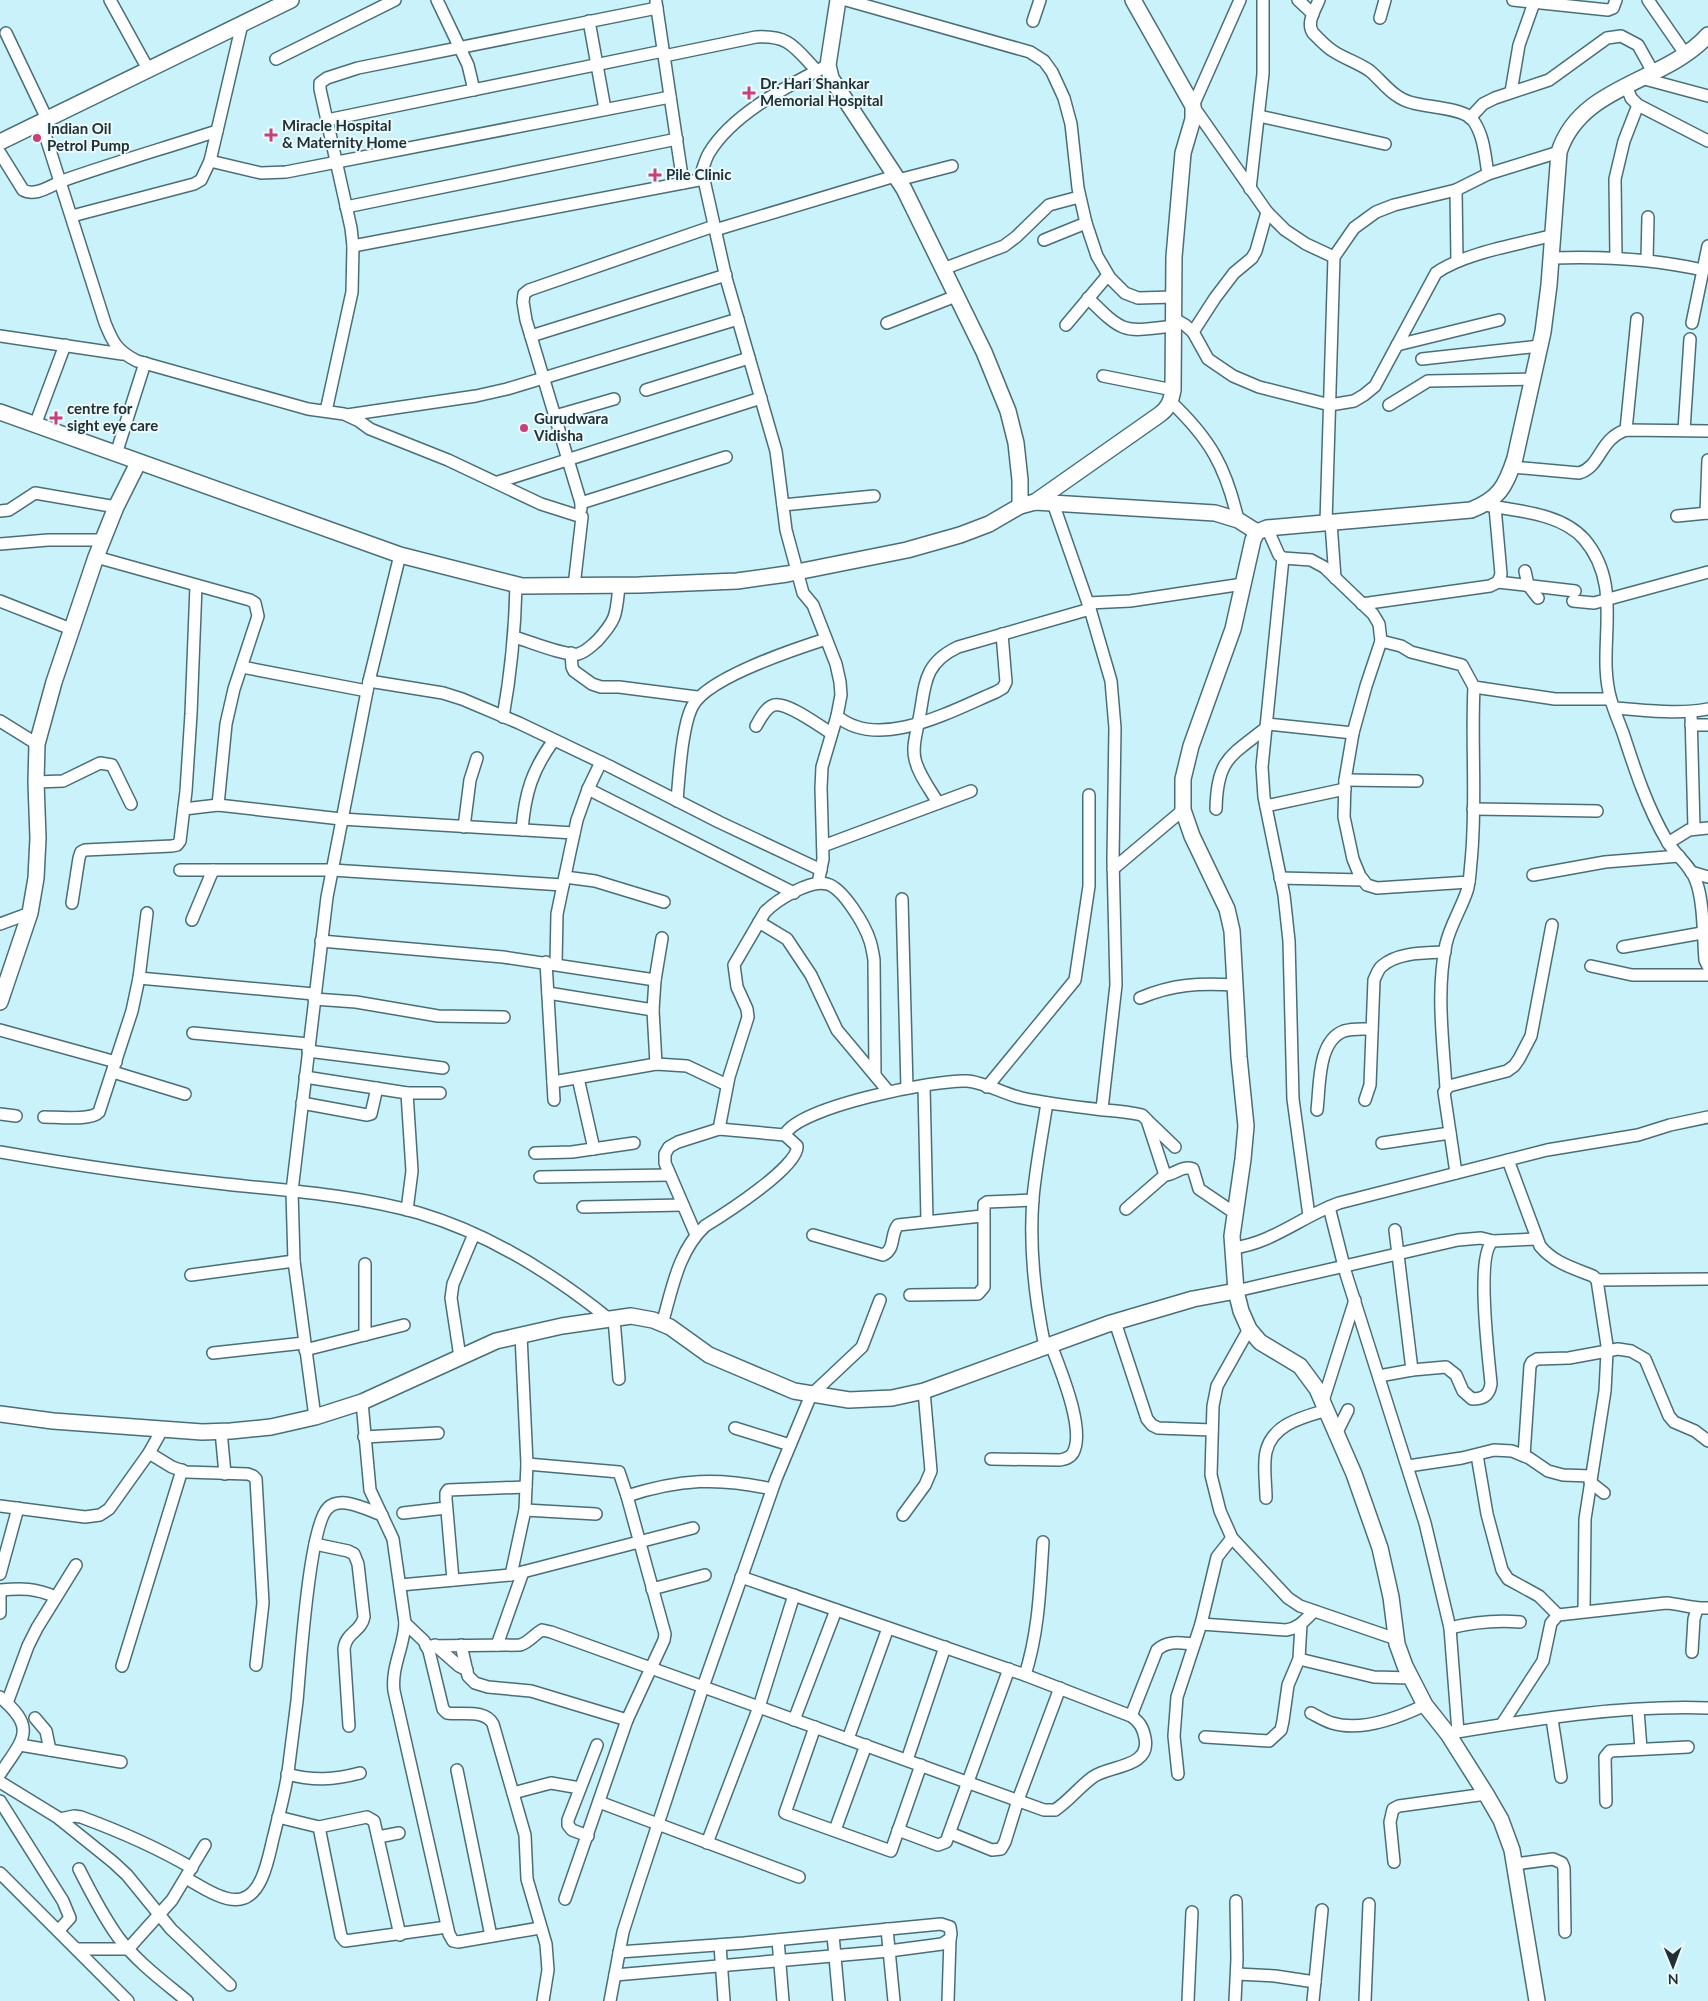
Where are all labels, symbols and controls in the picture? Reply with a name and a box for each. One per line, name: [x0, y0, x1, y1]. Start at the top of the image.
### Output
place label: Dr. Hari Shankar Memorial Hospital: [760, 74, 883, 109]
marker: Dr. Hari Shankar Memorial Hospital: [742, 86, 756, 100]
place label: Miracle Hospital & Maternity Home: [282, 116, 407, 151]
place label: Indian Oil Petrol Pump: [47, 119, 130, 154]
marker: Miracle Hospital & Maternity Home: [264, 128, 278, 142]
marker: Indian Oil Petrol Pump: [31, 132, 43, 144]
place label: Pile Clinic: [666, 165, 731, 183]
marker: Pile Clinic: [648, 168, 662, 182]
place label: centre for sight eye care: [67, 399, 158, 434]
place label: Gurudwara Vidisha: [533, 409, 608, 444]
marker: centre for sight eye care: [49, 411, 63, 425]
marker: Gurudwara Vidisha: [518, 422, 530, 434]
north arrow: [1648, 1941, 1698, 1991]
text: N: [1668, 1971, 1679, 1988]

